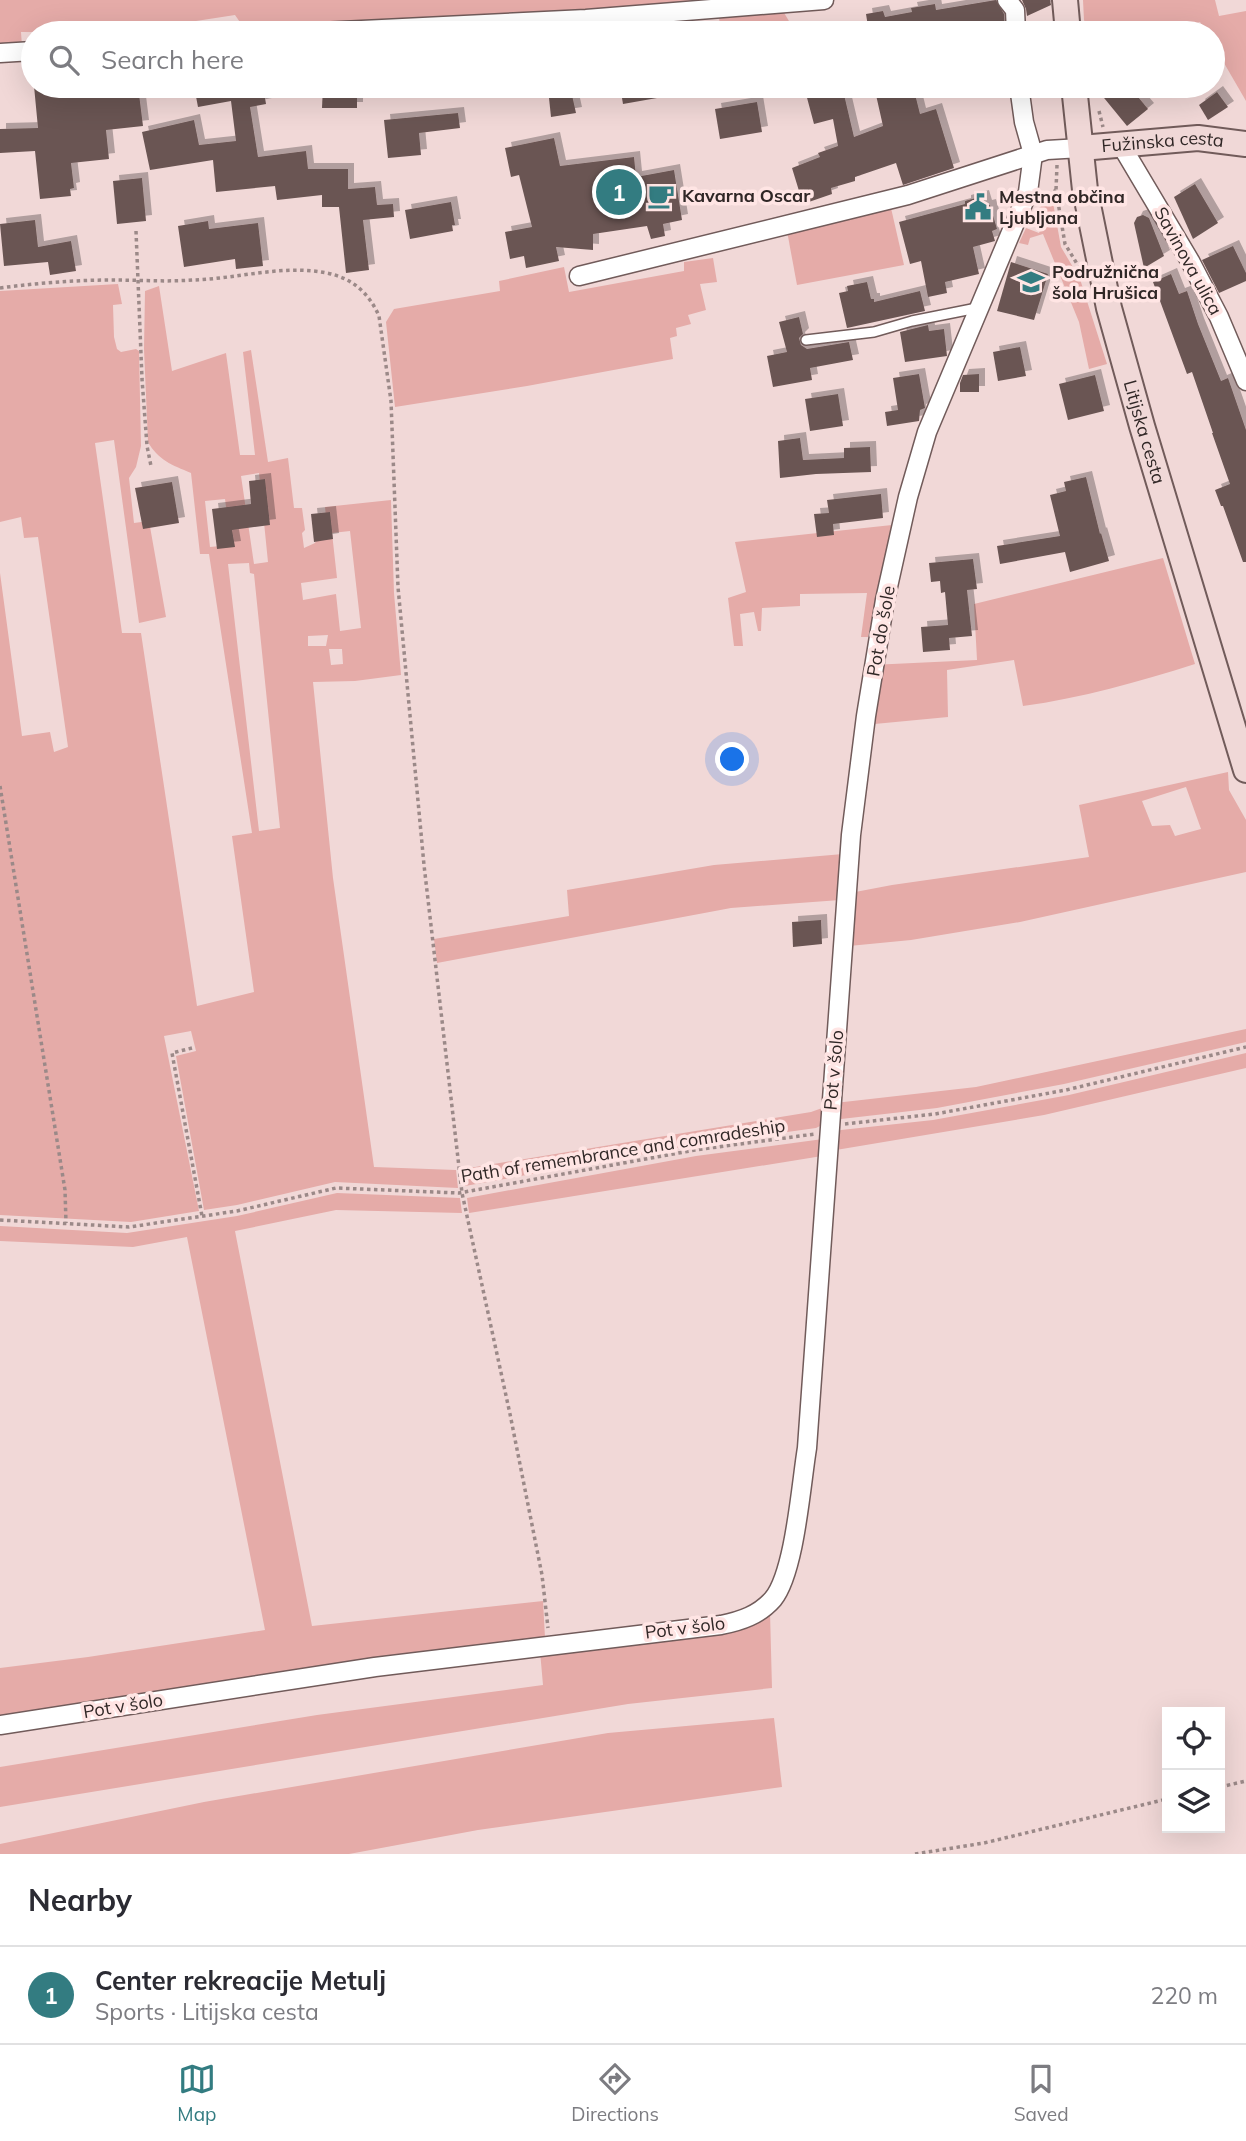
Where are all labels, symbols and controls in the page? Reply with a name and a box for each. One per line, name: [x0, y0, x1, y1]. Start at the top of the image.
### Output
search box: [21, 21, 1225, 98]
icon: search: [45, 41, 83, 79]
text: Search here: [101, 43, 244, 76]
street label: Fužinska cesta: [1101, 126, 1225, 157]
pin: 1: [596, 166, 642, 218]
cafe icon: Kavarna Oscar: [646, 181, 676, 211]
place label: Kavarna Oscar: [682, 184, 811, 207]
place label: Mestna občina Ljubljana: [999, 185, 1125, 229]
public building icon: Mestna občina Ljubljana: [963, 192, 993, 222]
street label: Savinova ulica: [1149, 203, 1228, 319]
place label: Podružnična šola Hrušica: [1052, 260, 1159, 304]
school or university icon: Podružnična šola Hrušica: [1016, 267, 1046, 297]
street label: Litijska cesta: [1119, 377, 1171, 487]
street label: Pot do šole: [861, 584, 900, 678]
your location: [715, 742, 749, 776]
street label: Pot v šolo: [819, 1029, 848, 1111]
street label: Path of remembrance and comradeship: [459, 1113, 787, 1188]
street label: Pot v šolo: [644, 1611, 726, 1644]
street label: Pot v šolo: [81, 1688, 164, 1723]
map controls: [1162, 1707, 1225, 1833]
button: locate: [1162, 1707, 1225, 1770]
button: layers: [1162, 1770, 1225, 1833]
text: Nearby: [28, 1881, 132, 1919]
text: Center rekreacije Metulj: [95, 1964, 386, 1997]
text: 1: [44, 1981, 58, 2010]
text: 220 m: [1150, 1981, 1218, 2010]
text: Sports · Litijska cesta: [95, 1997, 319, 2026]
tab: Map: [177, 2060, 216, 2126]
tab: Directions: [571, 2060, 659, 2126]
tab: Saved: [1014, 2060, 1069, 2126]

